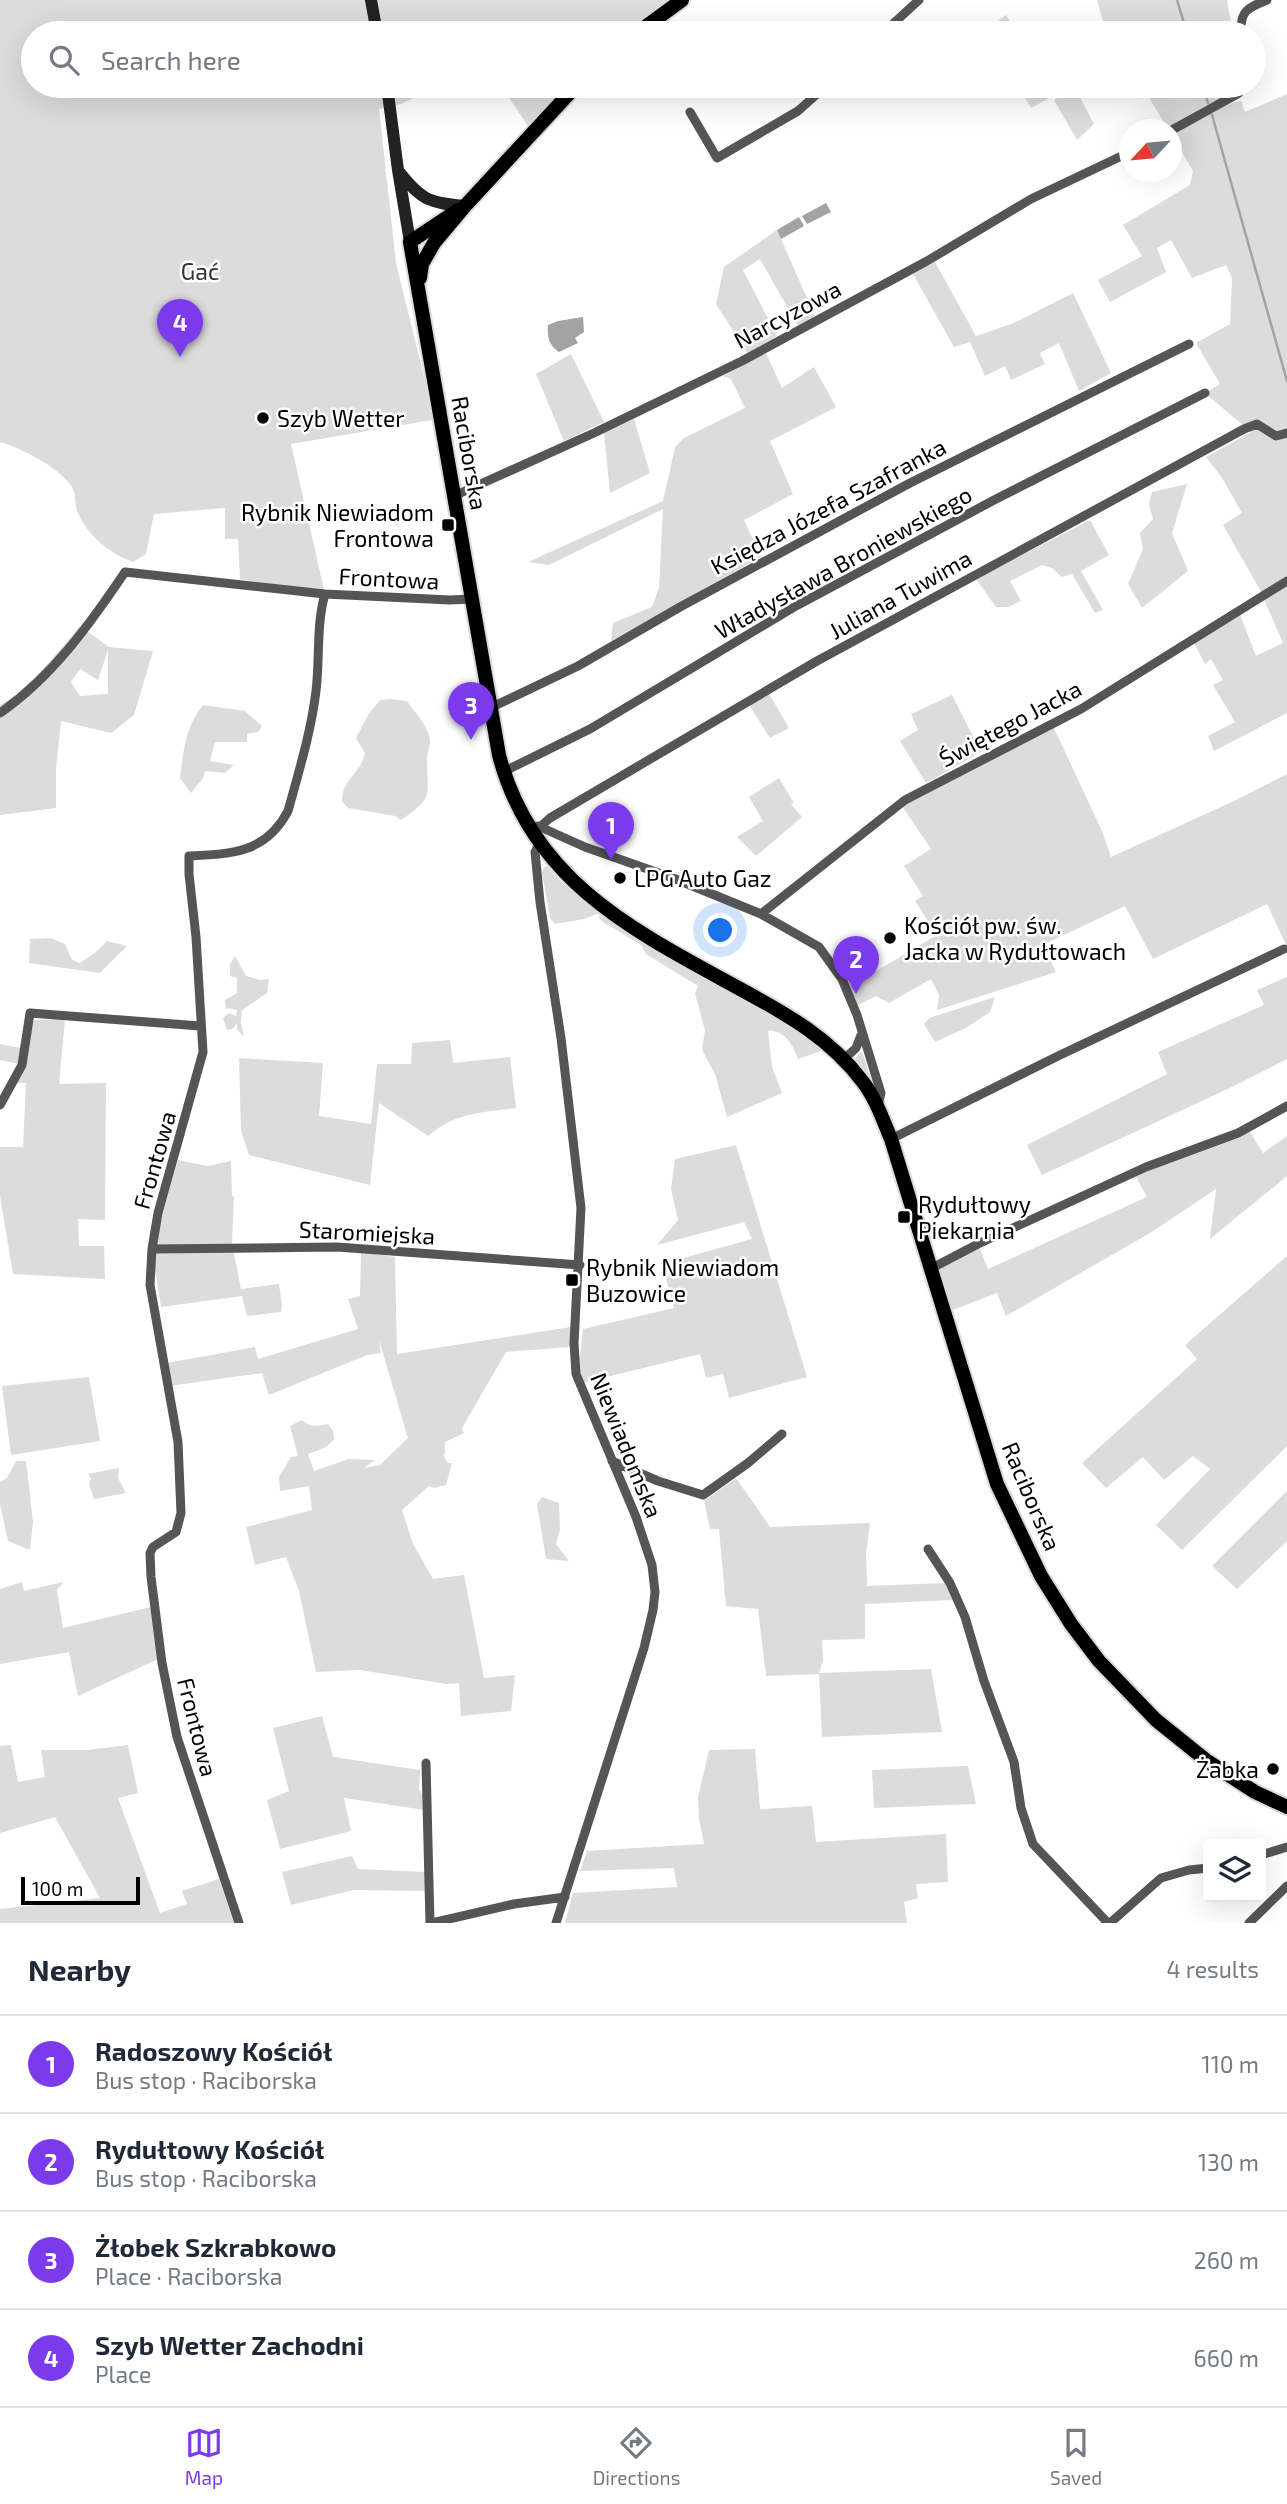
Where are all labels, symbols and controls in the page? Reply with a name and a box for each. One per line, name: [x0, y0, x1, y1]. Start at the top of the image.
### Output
search box: [21, 21, 1266, 98]
icon: search: [45, 41, 83, 79]
text: Search here: [101, 44, 241, 75]
north arrow: [1119, 119, 1182, 182]
park label: Gać: [181, 257, 219, 285]
street label: Narcyzowa: [729, 274, 845, 354]
pin: 4: [157, 299, 203, 357]
street label: Raciborska: [446, 394, 494, 512]
place label: Szyb Wetter: [277, 404, 405, 432]
marker: Szyb Wetter: [255, 410, 271, 426]
street label: Księdza Józefa Szafranka: [706, 432, 950, 580]
street label: Władysława Broniewskiego: [710, 480, 976, 644]
place label: Rybnik Niewiadom Frontowa: [241, 498, 434, 552]
marker: Rybnik Niewiadom Frontowa: [440, 517, 456, 533]
street label: Juliana Tuwima: [824, 543, 976, 645]
street label: Frontowa: [338, 561, 440, 595]
street label: Świętego Jacka: [934, 674, 1086, 772]
pin: 3: [448, 682, 494, 740]
pin: 1: [588, 802, 634, 860]
place label: LPG Auto Gaz: [634, 864, 772, 892]
marker: LPG Auto Gaz: [612, 870, 628, 886]
place label: Kościół pw. św. Jacka w Rydułtowach: [904, 911, 1126, 965]
your location: [703, 913, 737, 947]
marker: Kościół pw. św. Jacka w Rydułtowach: [882, 930, 898, 946]
pin: 2: [833, 936, 879, 994]
street label: Frontowa: [127, 1108, 181, 1212]
place label: Rydułtowy Piekarnia: [918, 1190, 1031, 1244]
marker: Rydułtowy Piekarnia: [896, 1209, 912, 1225]
street label: Staromiejska: [298, 1214, 436, 1250]
place label: Rybnik Niewiadom Buzowice: [586, 1253, 779, 1307]
marker: Rybnik Niewiadom Buzowice: [564, 1272, 580, 1288]
street label: Niewiadomska: [585, 1368, 669, 1522]
street label: Raciborska: [997, 1438, 1067, 1554]
street label: Frontowa: [172, 1675, 224, 1779]
place label: Żabka: [1196, 1755, 1259, 1783]
marker: Żabka: [1265, 1761, 1281, 1777]
map controls: [1203, 1839, 1266, 1902]
button: layers: [1203, 1839, 1266, 1902]
scale bar: [21, 1874, 140, 1906]
text: 100 m: [32, 1877, 83, 1900]
text: Nearby: [28, 1951, 131, 1987]
text: 4 results: [1167, 1955, 1259, 1983]
text: Radoszowy Kościół: [95, 2035, 332, 2066]
text: 1: [46, 2050, 56, 2078]
text: 110 m: [1202, 2050, 1259, 2078]
text: Bus stop · Raciborska: [95, 2066, 317, 2094]
text: Rydułtowy Kościół: [95, 2133, 324, 2164]
text: 2: [44, 2148, 58, 2176]
text: 130 m: [1198, 2148, 1259, 2176]
text: Bus stop · Raciborska: [95, 2164, 317, 2192]
text: Żłobek Szkrabkowo: [95, 2231, 336, 2262]
text: 3: [44, 2246, 58, 2274]
text: 260 m: [1194, 2246, 1259, 2274]
text: Place · Raciborska: [95, 2262, 282, 2290]
text: Szyb Wetter Zachodni: [95, 2329, 364, 2360]
text: 4: [44, 2344, 58, 2372]
text: 660 m: [1194, 2344, 1259, 2372]
text: Place: [95, 2360, 151, 2388]
tab: Map: [185, 2424, 223, 2489]
tab: Directions: [593, 2424, 680, 2489]
tab: Saved: [1050, 2424, 1102, 2489]

